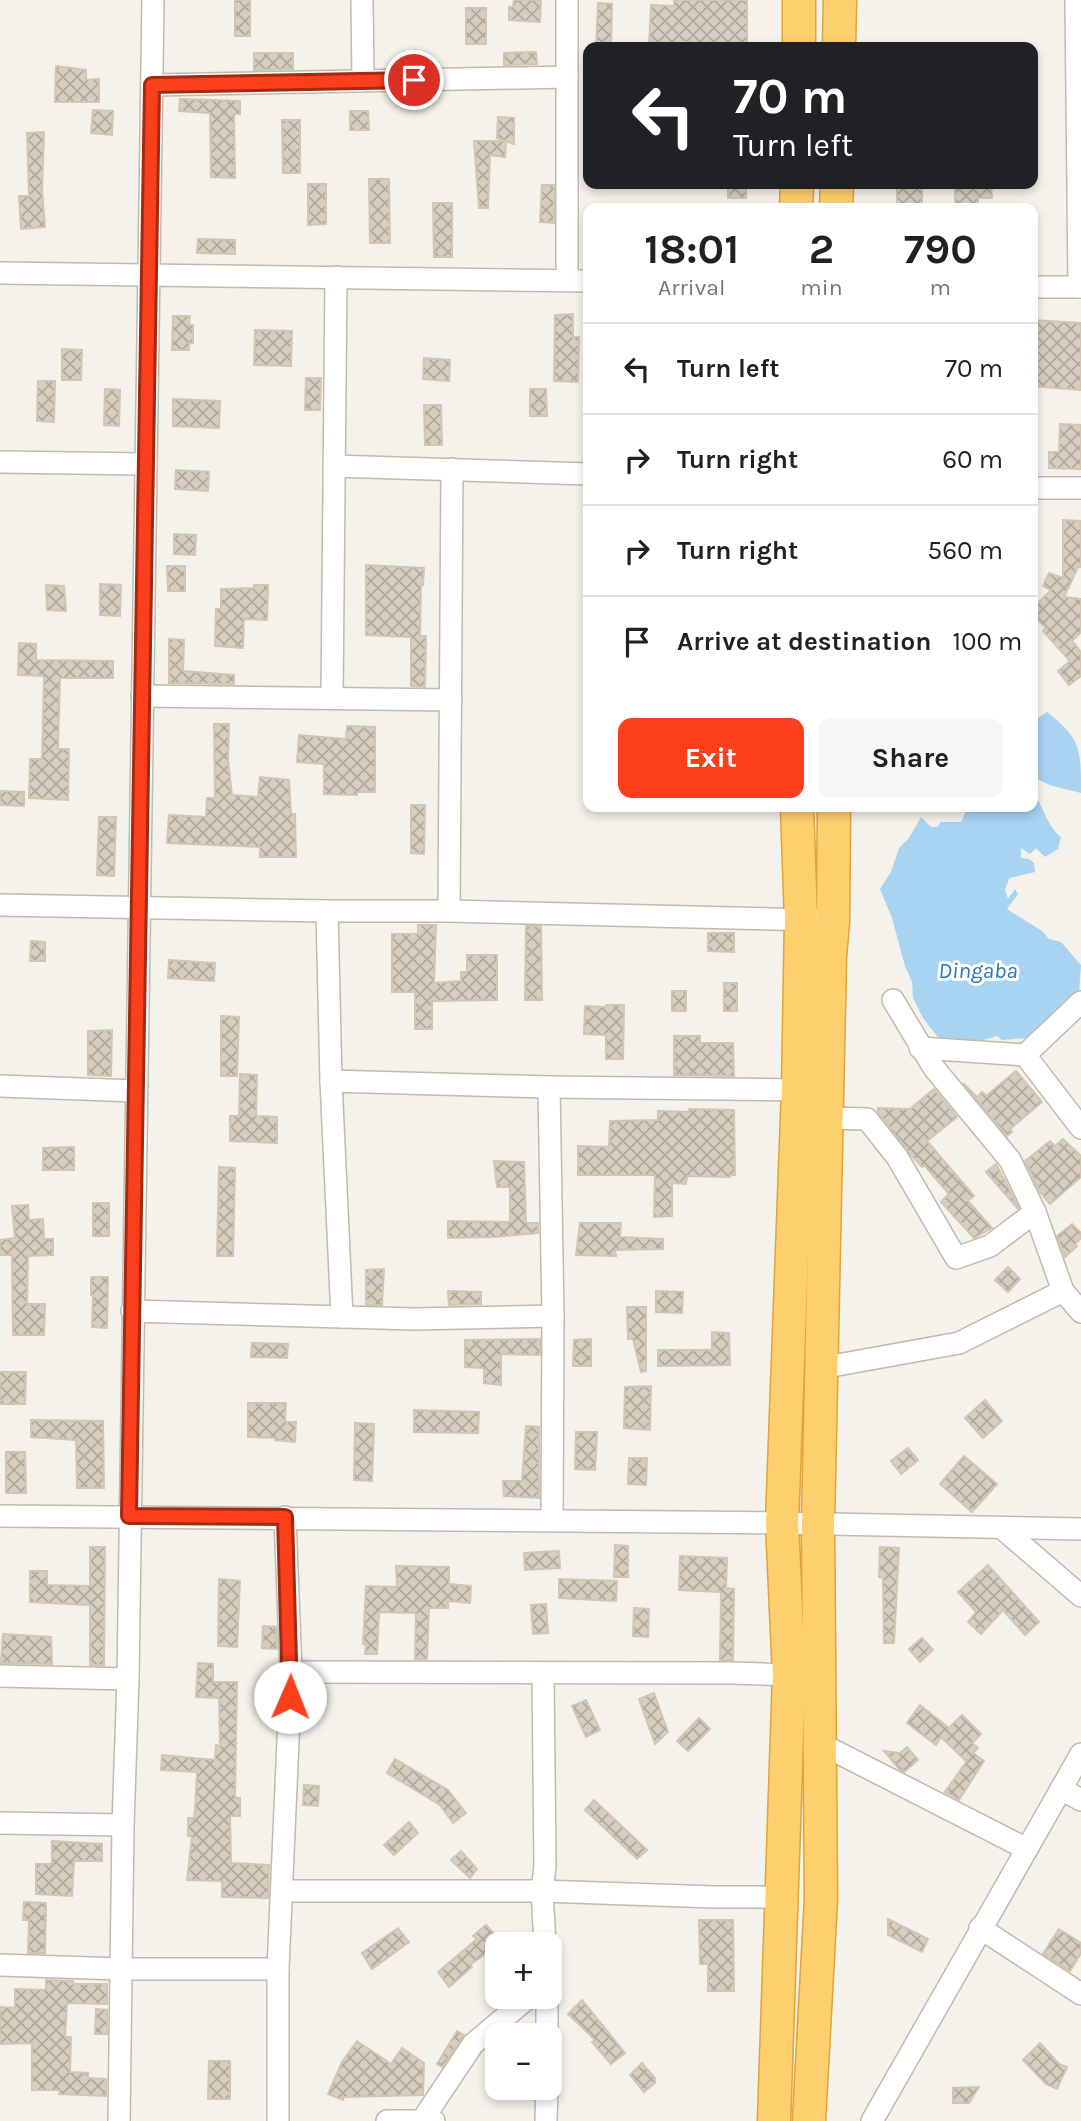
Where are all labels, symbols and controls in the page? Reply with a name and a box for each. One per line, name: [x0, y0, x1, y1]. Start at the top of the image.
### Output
pin: [384, 50, 444, 110]
icon: arrive: [395, 61, 433, 99]
text: 70 m: [733, 68, 847, 125]
icon: left: [618, 70, 709, 161]
text: Turn left: [733, 127, 853, 164]
text: 18:01: [644, 224, 739, 274]
text: 2: [809, 224, 834, 274]
text: 790: [904, 224, 977, 274]
text: Arrival: [658, 274, 725, 301]
text: min: [800, 274, 843, 301]
text: m: [930, 274, 951, 301]
icon: left: [618, 350, 656, 388]
text: Turn left: [677, 353, 779, 384]
text: 70 m: [945, 353, 1003, 384]
icon: right: [618, 441, 656, 479]
text: Turn right: [677, 444, 798, 475]
text: 60 m: [942, 444, 1003, 475]
icon: right: [618, 532, 656, 570]
text: Turn right: [677, 535, 798, 566]
text: 560 m: [928, 535, 1003, 566]
icon: arrive: [618, 623, 656, 661]
text: Arrive at destination: [677, 626, 931, 657]
text: 100 m: [952, 626, 1022, 657]
button: Exit: [618, 718, 804, 798]
button: Share: [818, 718, 1003, 798]
water label: Dingaba: [938, 957, 1018, 984]
position arrow: [253, 1660, 327, 1734]
map controls: [485, 1932, 562, 2100]
button: +: [485, 1932, 562, 2009]
button: −: [485, 2023, 562, 2100]

